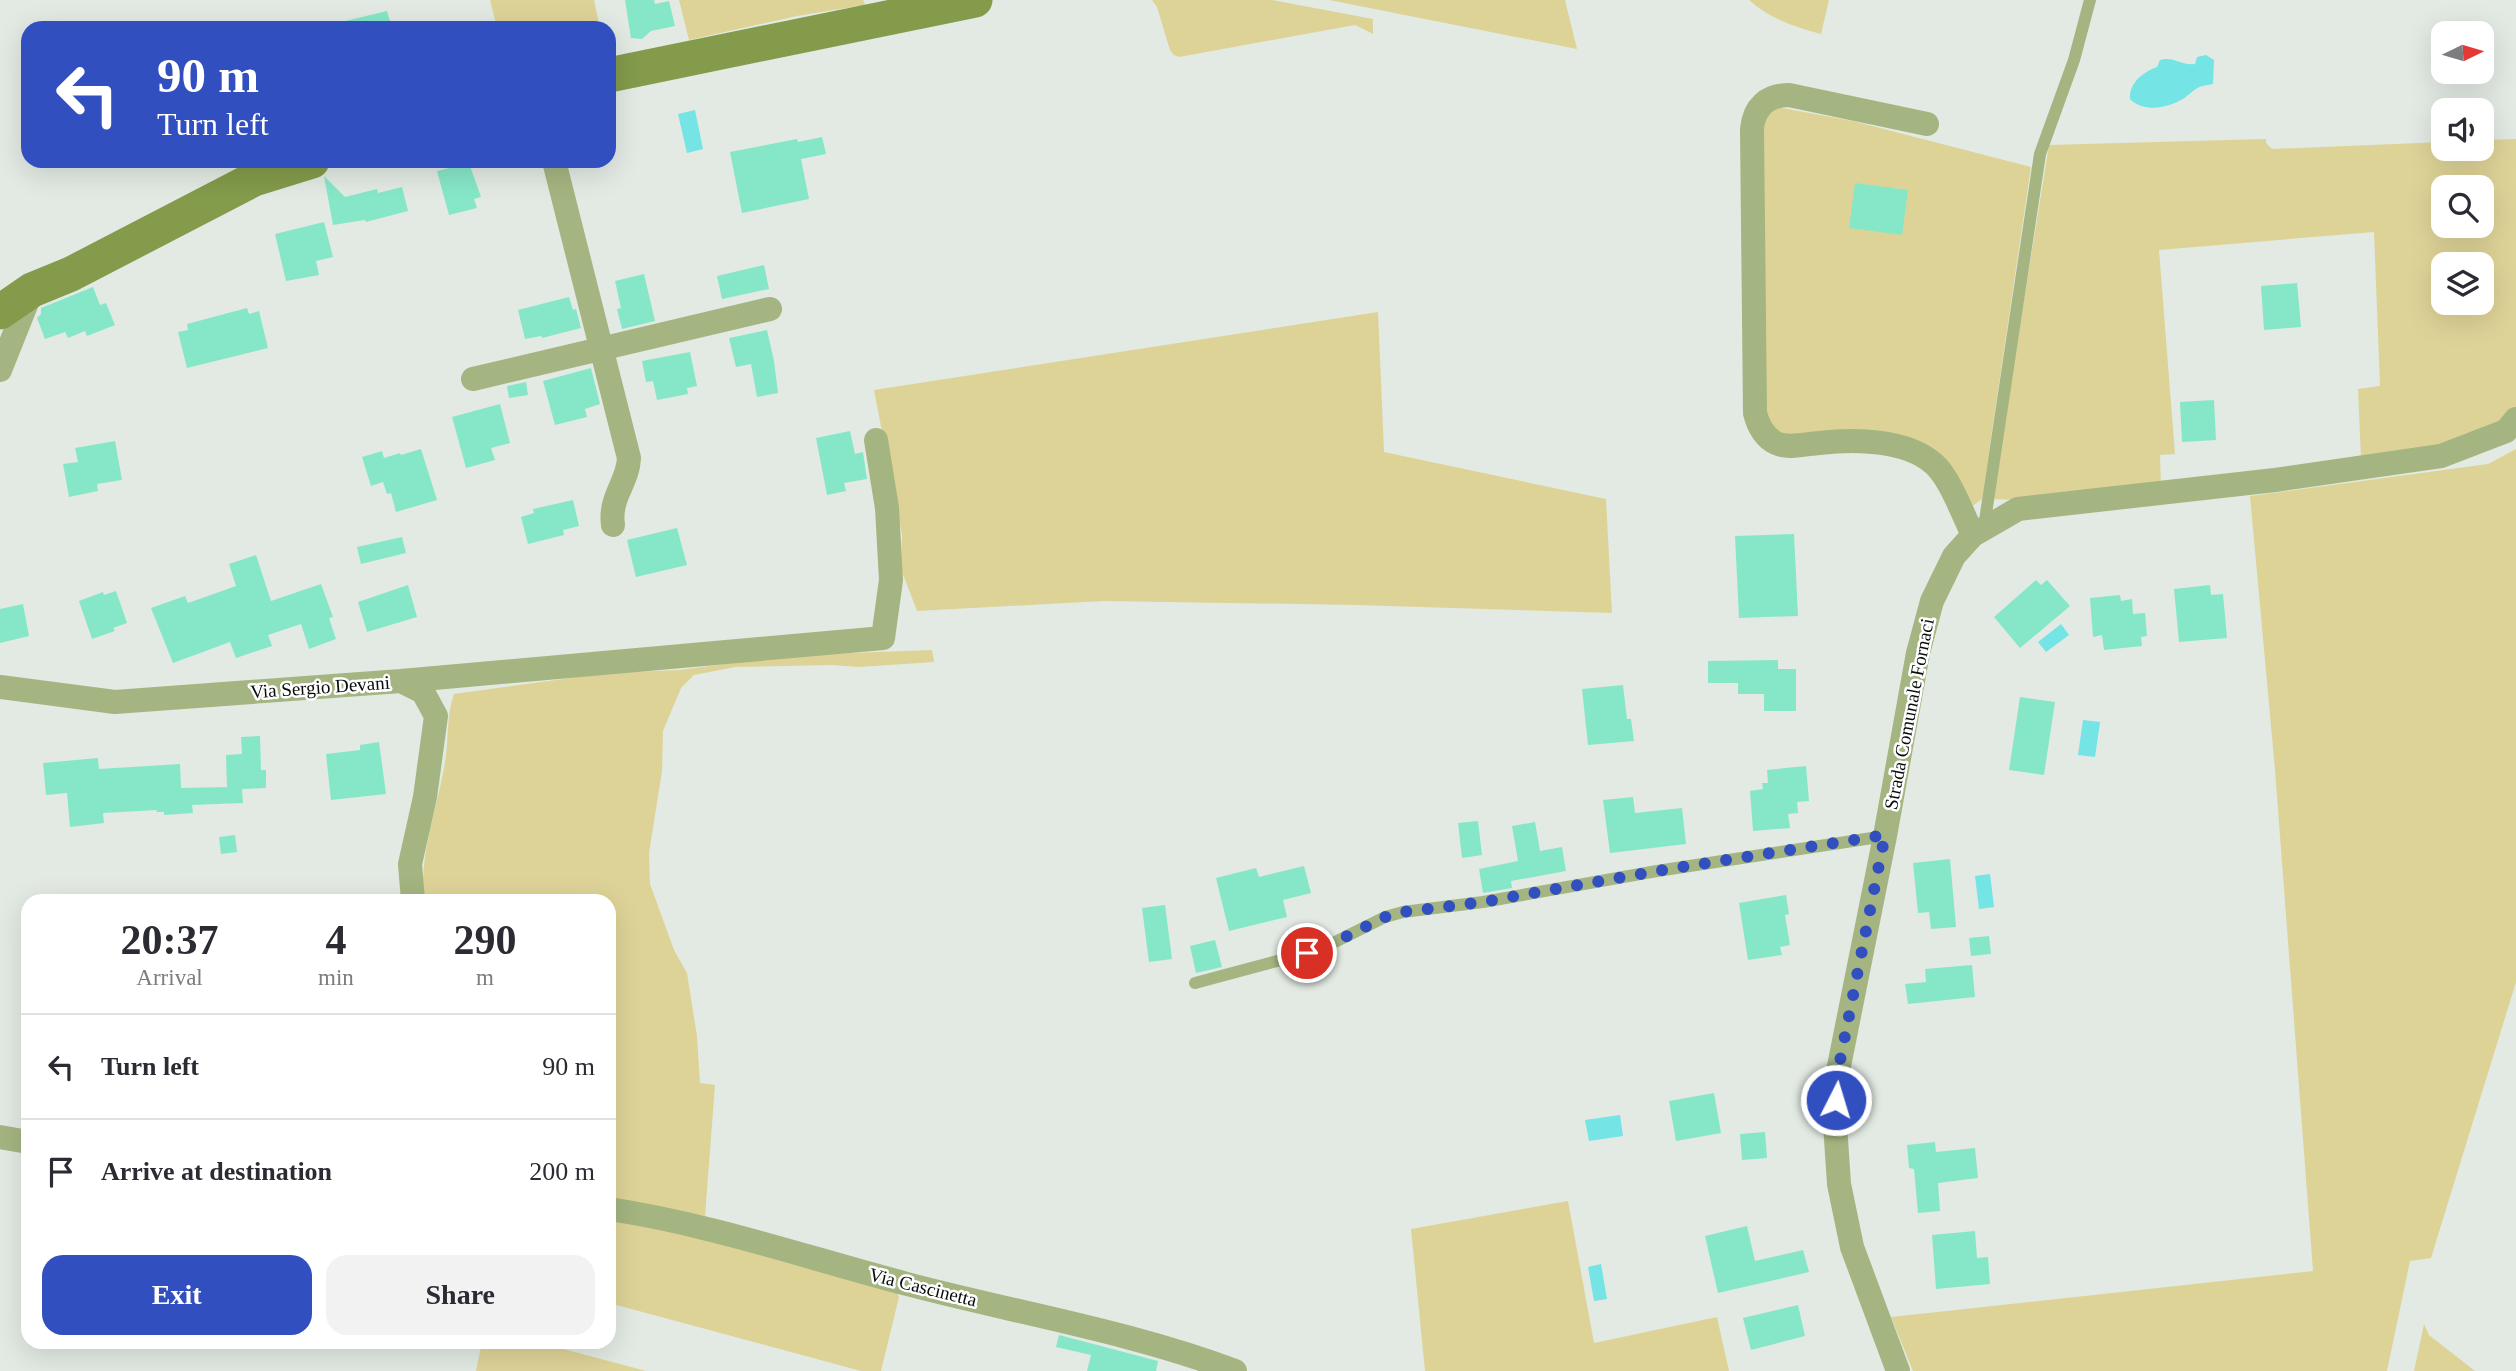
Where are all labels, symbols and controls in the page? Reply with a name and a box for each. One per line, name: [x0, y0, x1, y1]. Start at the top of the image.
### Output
north arrow: [2431, 21, 2494, 84]
map controls: [2431, 21, 2494, 315]
text: 90 m: [157, 48, 259, 103]
icon: left: [42, 49, 133, 140]
button: sound: [2431, 98, 2494, 161]
text: Turn left: [157, 106, 269, 142]
button: search: [2431, 175, 2494, 238]
button: layers: [2431, 252, 2494, 315]
street label: Strada Comunale Fornaci: [1880, 617, 1938, 811]
street label: Via Sergio Devani: [249, 672, 391, 702]
text: 20:37: [121, 917, 219, 963]
text: 4: [325, 917, 346, 963]
text: 290: [453, 917, 516, 963]
pin: [1277, 923, 1337, 983]
icon: arrive: [1288, 934, 1326, 972]
text: Arrival: [136, 965, 203, 990]
text: min: [318, 965, 354, 990]
text: m: [476, 965, 494, 990]
icon: left: [42, 1048, 80, 1086]
text: Turn left: [101, 1052, 199, 1081]
text: 90 m: [542, 1052, 595, 1081]
position arrow: [1799, 1063, 1873, 1137]
icon: arrive: [42, 1153, 80, 1191]
text: Arrive at destination: [101, 1157, 332, 1186]
text: 200 m: [529, 1157, 595, 1186]
button: Exit: [42, 1255, 312, 1335]
button: Share: [326, 1255, 595, 1335]
street label: Via Cascinetta: [867, 1263, 980, 1311]

